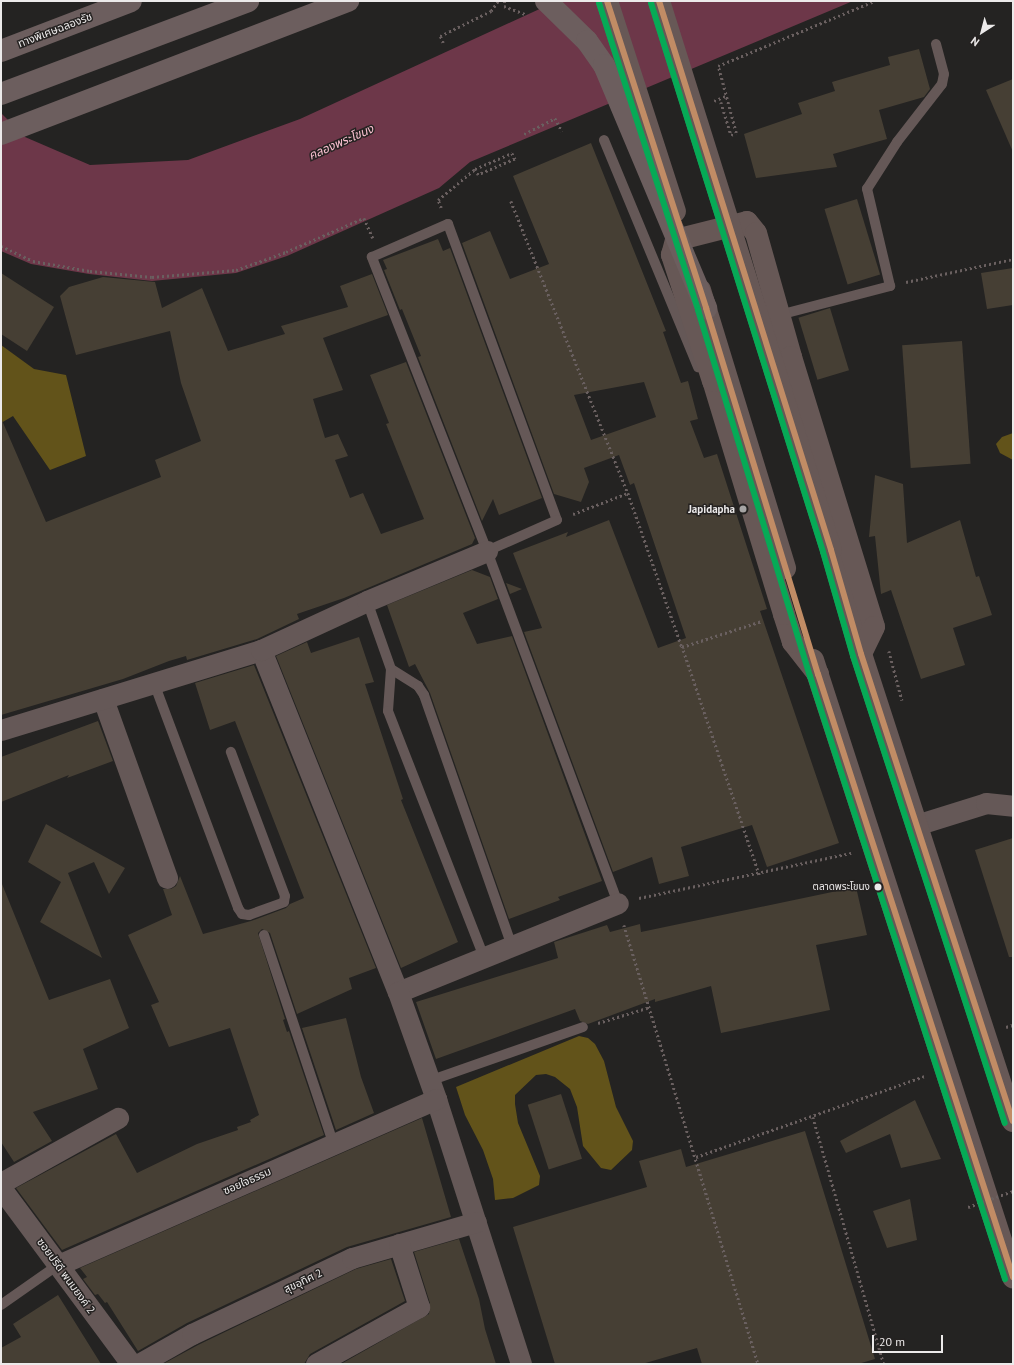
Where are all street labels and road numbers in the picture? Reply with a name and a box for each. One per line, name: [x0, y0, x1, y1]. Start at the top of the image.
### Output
street label: ทางพิเศษฉลองรัช: [16, 10, 94, 50]
street label: ซอยใจธรรม: [221, 1165, 273, 1197]
street label: ซอยปรีดี พนมยงค์ 2: [34, 1236, 98, 1316]
street label: สุขอุทิศ 2: [282, 1266, 324, 1296]

